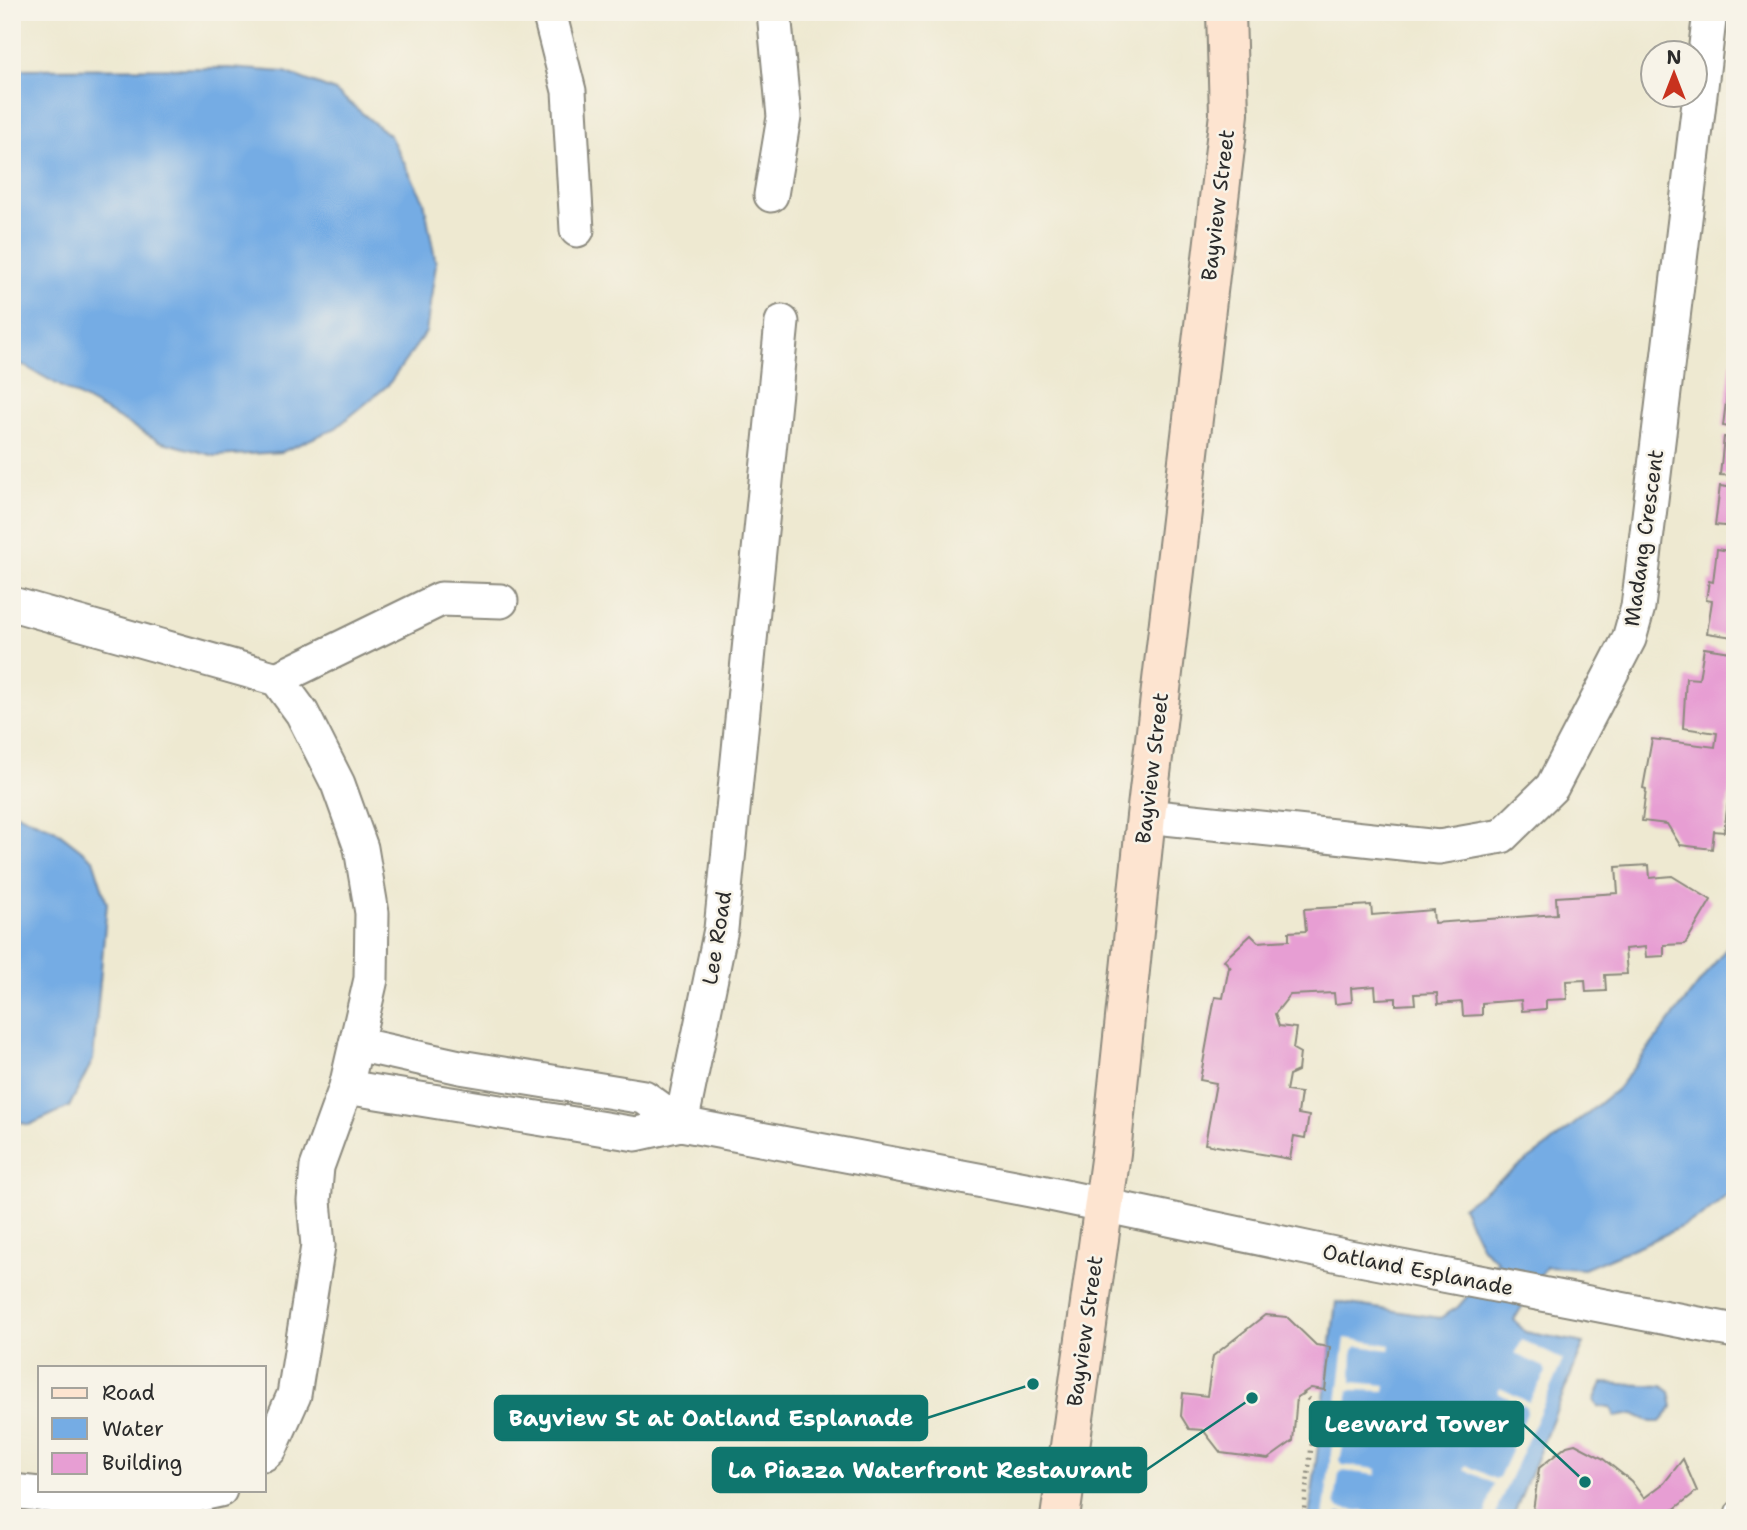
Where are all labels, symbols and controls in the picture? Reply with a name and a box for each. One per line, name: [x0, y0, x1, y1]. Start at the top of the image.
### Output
north arrow: [1638, 38, 1708, 108]
text: N: [1666, 45, 1682, 70]
street label: Bayview Street: [1195, 128, 1241, 282]
street label: Madang Crescent: [1618, 448, 1670, 628]
street label: Bayview Street: [1129, 691, 1175, 845]
street label: Lee Road: [696, 889, 738, 987]
street label: Oatland Esplanade: [1320, 1238, 1516, 1302]
street label: Bayview Street: [1061, 1254, 1109, 1408]
legend: [38, 1366, 266, 1492]
text: Road: [102, 1379, 155, 1407]
callout: Bayview St at Oatland Esplanade: [495, 1396, 927, 1440]
callout: Leeward Tower: [1310, 1402, 1523, 1446]
text: Bayview St at Oatland Esplanade: [509, 1403, 913, 1433]
text: Leeward Tower: [1325, 1409, 1509, 1439]
text: Water: [102, 1415, 164, 1443]
callout: La Piazza Waterfront Restaurant: [713, 1448, 1146, 1492]
text: Building: [102, 1449, 182, 1477]
text: La Piazza Waterfront Restaurant: [728, 1455, 1132, 1485]

